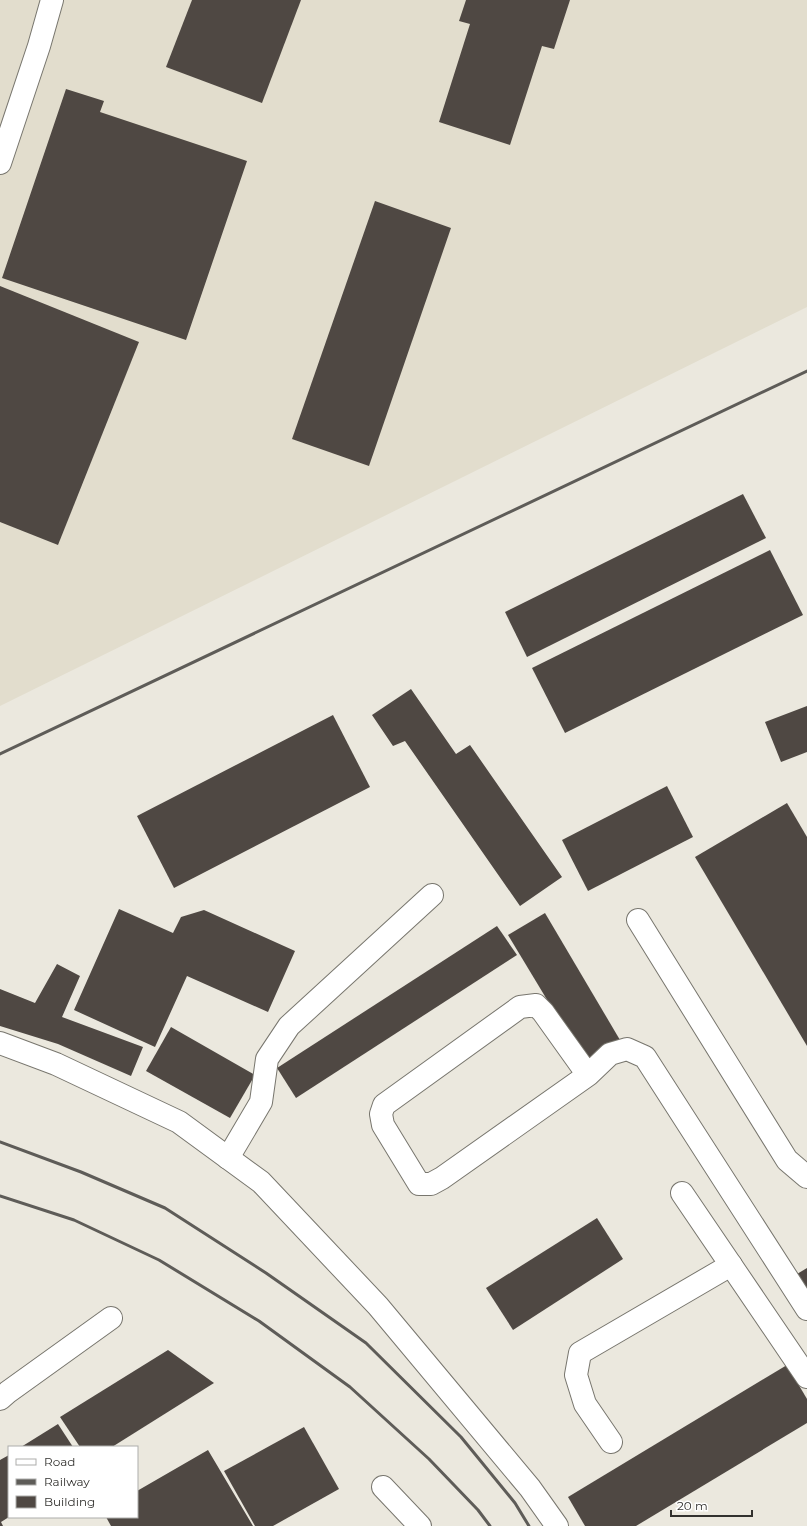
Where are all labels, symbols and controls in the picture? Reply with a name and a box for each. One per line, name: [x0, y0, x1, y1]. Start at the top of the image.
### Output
legend: [8, 1446, 138, 1518]
text: Road: [44, 1454, 75, 1469]
text: Railway: [44, 1474, 90, 1489]
scale bar: [671, 1492, 752, 1518]
text: Building: [44, 1494, 95, 1509]
text: 20 m: [677, 1498, 708, 1513]

